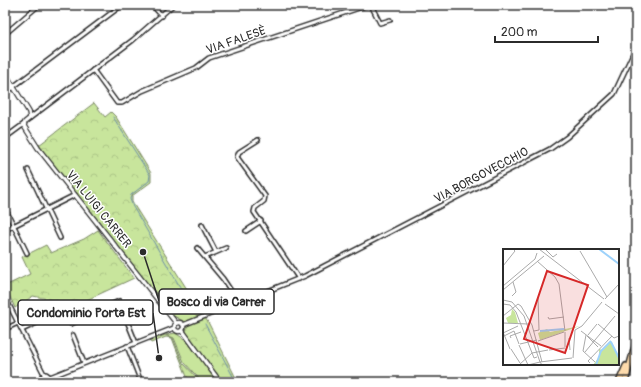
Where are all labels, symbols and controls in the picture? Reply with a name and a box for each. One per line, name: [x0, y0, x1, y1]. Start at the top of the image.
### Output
scale bar: [495, 18, 598, 44]
street label: VIA FALESÈ: [204, 22, 268, 58]
text: 200 m: [501, 25, 538, 40]
street label: VIA BORGOVECCHIO: [431, 144, 531, 207]
street label: VIA LUIGI CARRER: [63, 168, 134, 251]
inset map: [503, 249, 619, 365]
callout: Bosco di via Carrer: [159, 289, 274, 314]
text: Bosco di via Carrer: [166, 294, 266, 310]
callout: Condominio Porta Est: [18, 300, 153, 325]
text: Condominio Porta Est: [27, 305, 146, 321]

